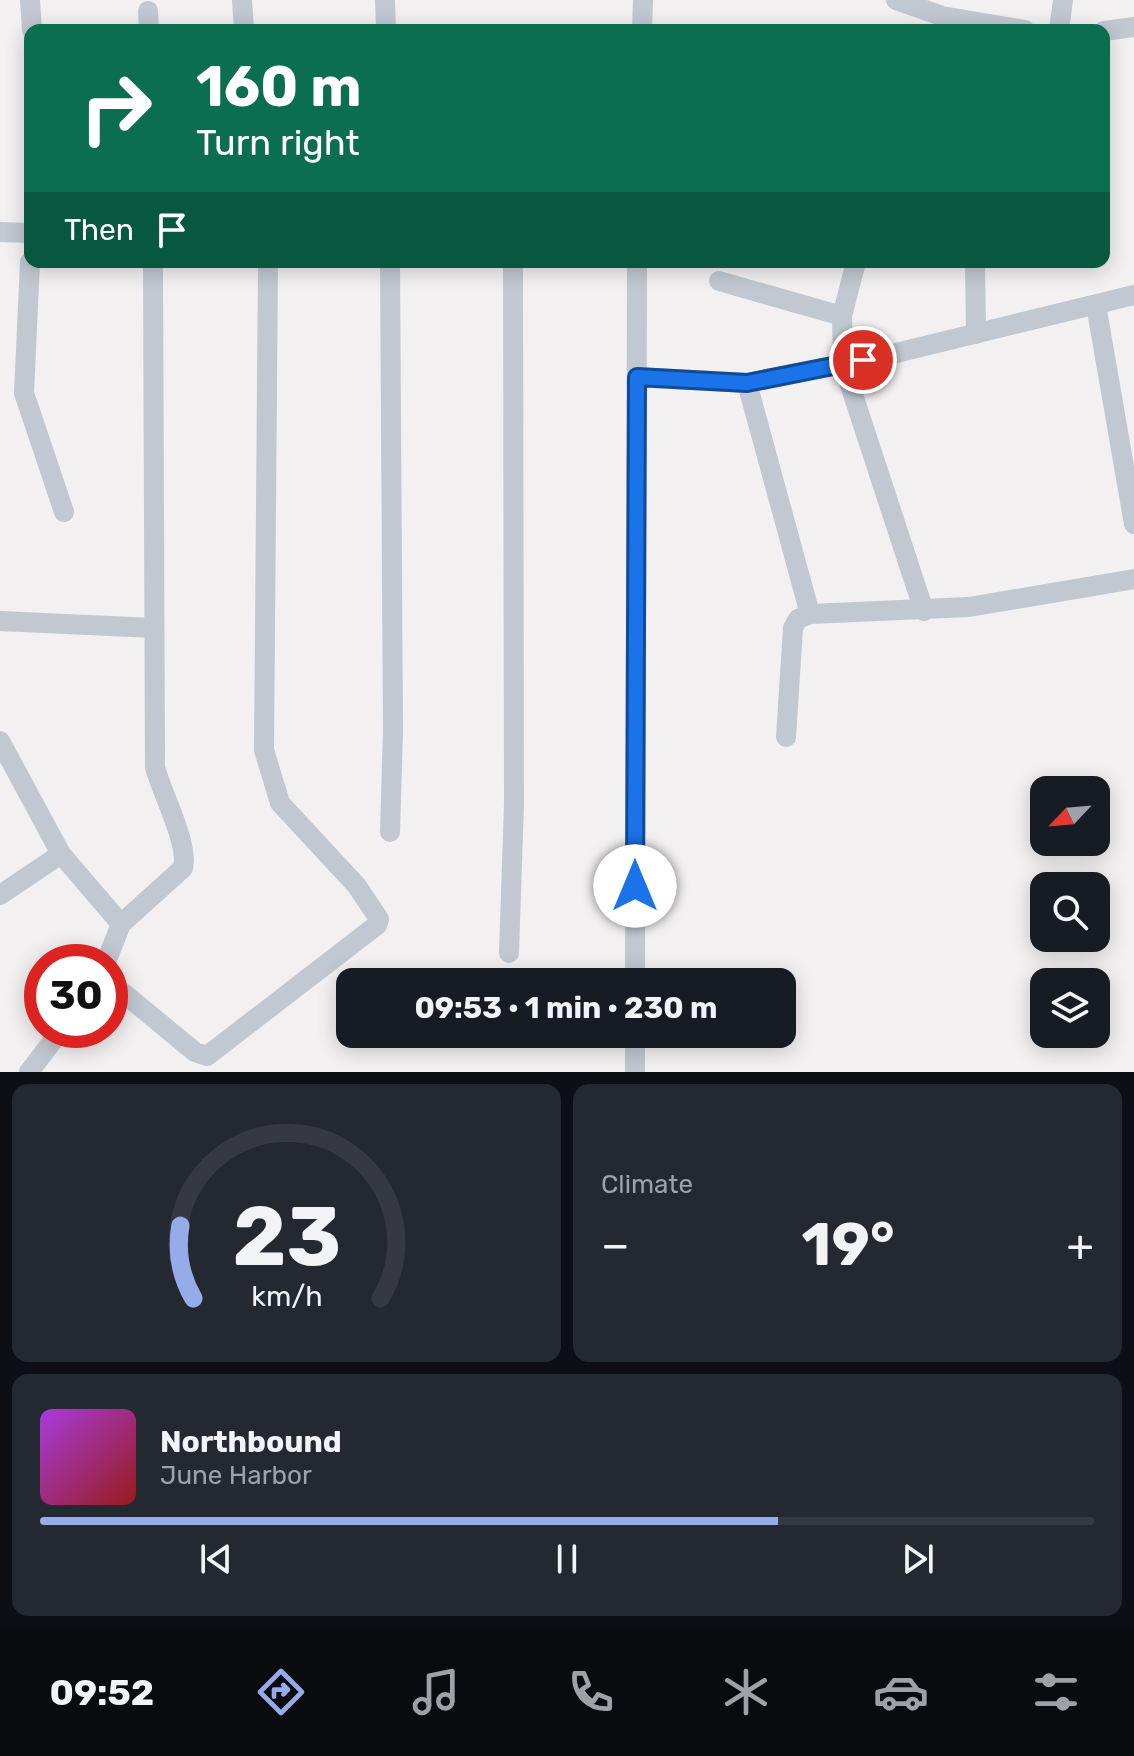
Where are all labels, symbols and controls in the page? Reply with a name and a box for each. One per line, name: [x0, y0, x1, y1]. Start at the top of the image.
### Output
text: 160 m: [196, 54, 362, 120]
icon: right: [64, 56, 168, 160]
text: Turn right: [196, 121, 360, 164]
icon: arrive: [150, 208, 194, 252]
text: Then: [64, 212, 134, 248]
pin: [829, 326, 897, 394]
icon: arrive: [841, 338, 885, 382]
north arrow: [1030, 776, 1110, 856]
map controls: [1030, 776, 1110, 1048]
position arrow: [593, 844, 677, 928]
button: search: [1030, 872, 1110, 952]
speed limit sign: 30: [24, 944, 128, 1048]
button: layers: [1030, 968, 1110, 1048]
text: 09:53 · 1 min · 230 m: [414, 990, 718, 1026]
text: Climate: [601, 1169, 693, 1200]
text: 23: [232, 1187, 341, 1286]
text: 19°: [802, 1209, 895, 1280]
text: −: [601, 1219, 630, 1271]
text: +: [1067, 1219, 1094, 1271]
text: km/h: [251, 1279, 322, 1313]
text: Northbound: [160, 1424, 342, 1460]
text: June Harbor: [160, 1460, 312, 1491]
icon: previous: [194, 1537, 238, 1581]
icon: pause: [545, 1537, 589, 1581]
icon: next: [896, 1537, 940, 1581]
icon: directions: [253, 1664, 309, 1720]
icon: music: [408, 1664, 464, 1720]
icon: phone: [563, 1664, 619, 1720]
icon: climate: [718, 1664, 774, 1720]
icon: car: [873, 1664, 929, 1720]
icon: filters: [1028, 1664, 1084, 1720]
text: 09:52: [50, 1671, 154, 1714]

